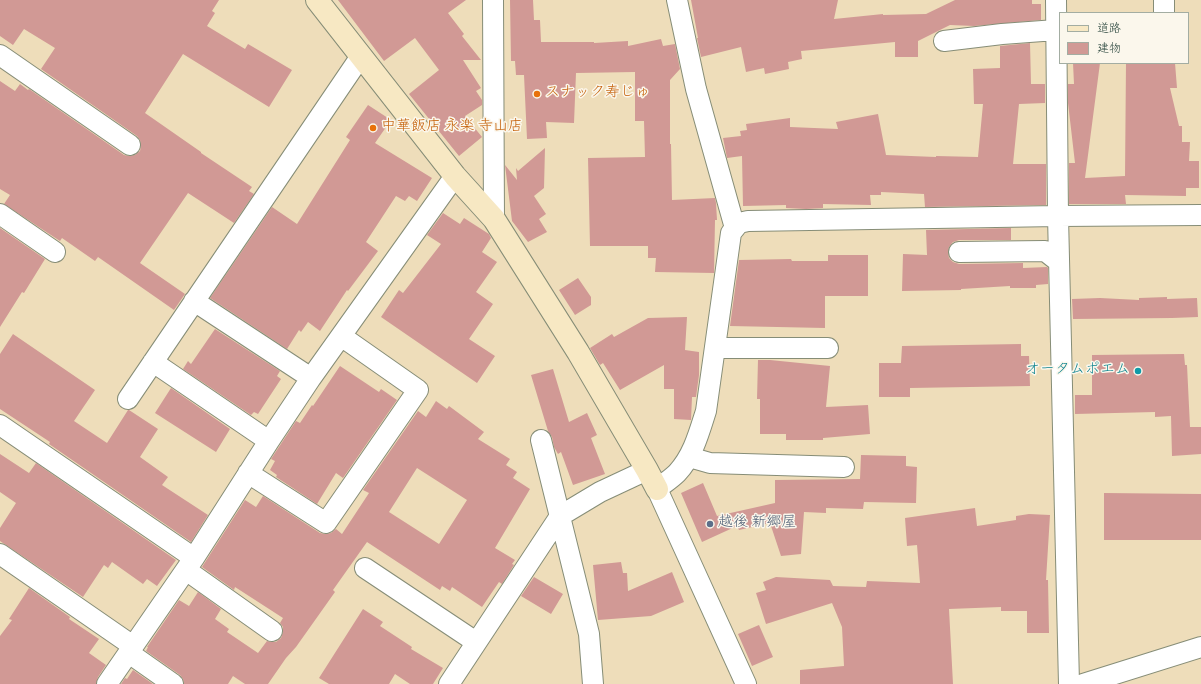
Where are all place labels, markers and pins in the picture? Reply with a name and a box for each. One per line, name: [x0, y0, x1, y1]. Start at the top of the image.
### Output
place label: スナック寿じゅ: [545, 85, 650, 103]
marker: スナック寿じゅ: [532, 89, 542, 99]
place label: 中華飯店 永楽 寺山店: [381, 119, 523, 137]
marker: 中華飯店 永楽 寺山店: [368, 123, 378, 133]
place label: オータムポエム: [1025, 362, 1130, 380]
marker: オータムポエム: [1133, 366, 1143, 376]
place label: 越後 新郷屋: [718, 515, 796, 533]
marker: 越後 新郷屋: [705, 519, 715, 529]

